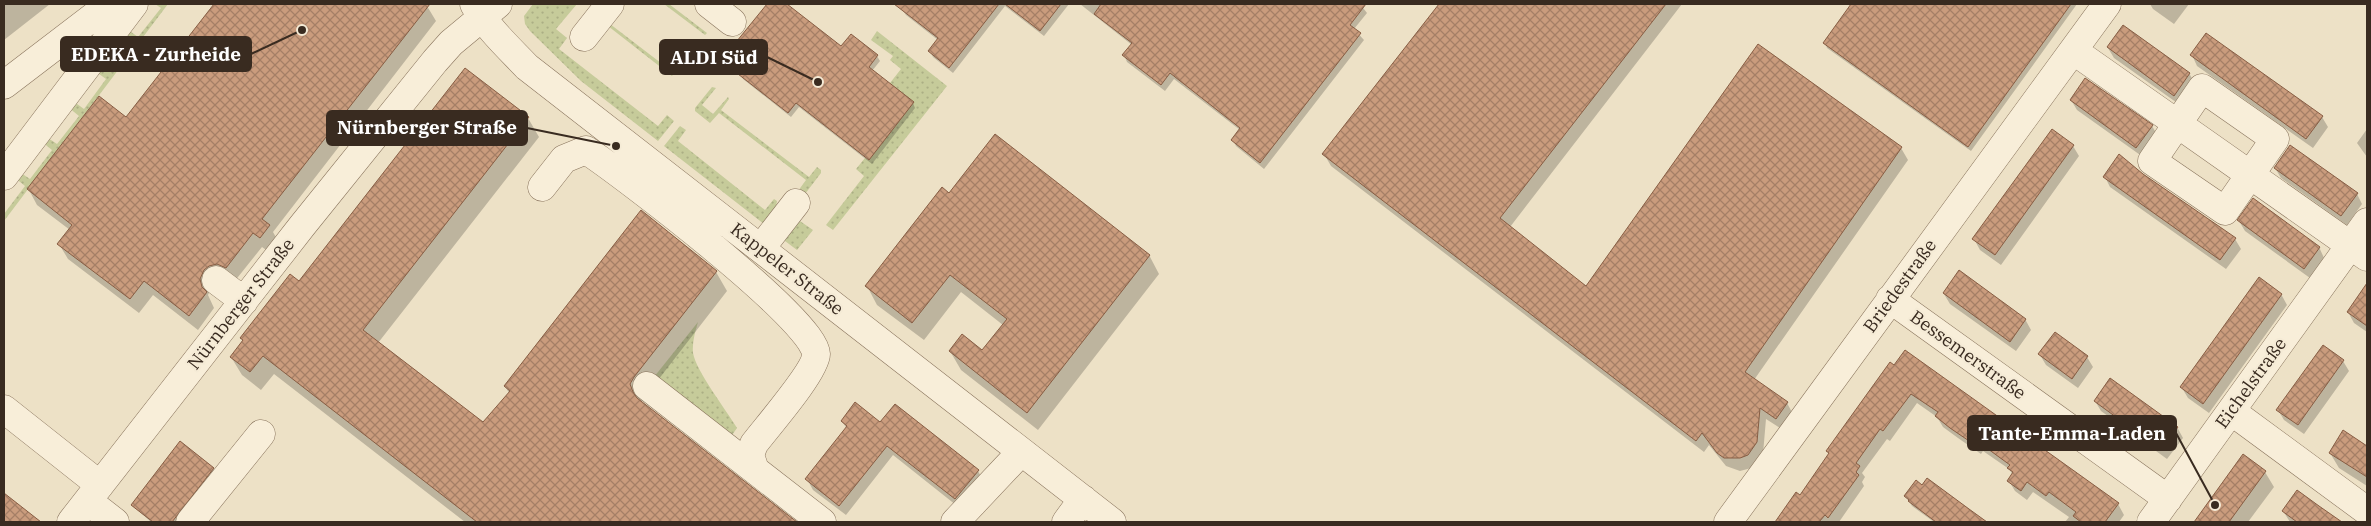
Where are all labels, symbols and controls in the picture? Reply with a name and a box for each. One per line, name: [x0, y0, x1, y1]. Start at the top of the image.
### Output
callout: EDEKA - Zurheide: [61, 37, 251, 71]
callout: ALDI Süd: [660, 40, 767, 74]
text: EDEKA - Zurheide: [71, 42, 241, 66]
text: ALDI Süd: [670, 45, 758, 69]
callout: Nürnberger Straße: [327, 111, 527, 145]
text: Nürnberger Straße: [337, 115, 517, 139]
street label: Kappeler Straße: [726, 217, 848, 320]
street label: Nürnberger Straße: [182, 233, 299, 374]
street label: Briedestraße: [1858, 234, 1941, 337]
street label: Bessemerstraße: [1906, 305, 2031, 404]
street label: Eichelstraße: [2210, 333, 2291, 433]
callout: Tante-Emma-Laden: [1968, 416, 2176, 450]
text: Tante-Emma-Laden: [1978, 421, 2166, 445]

